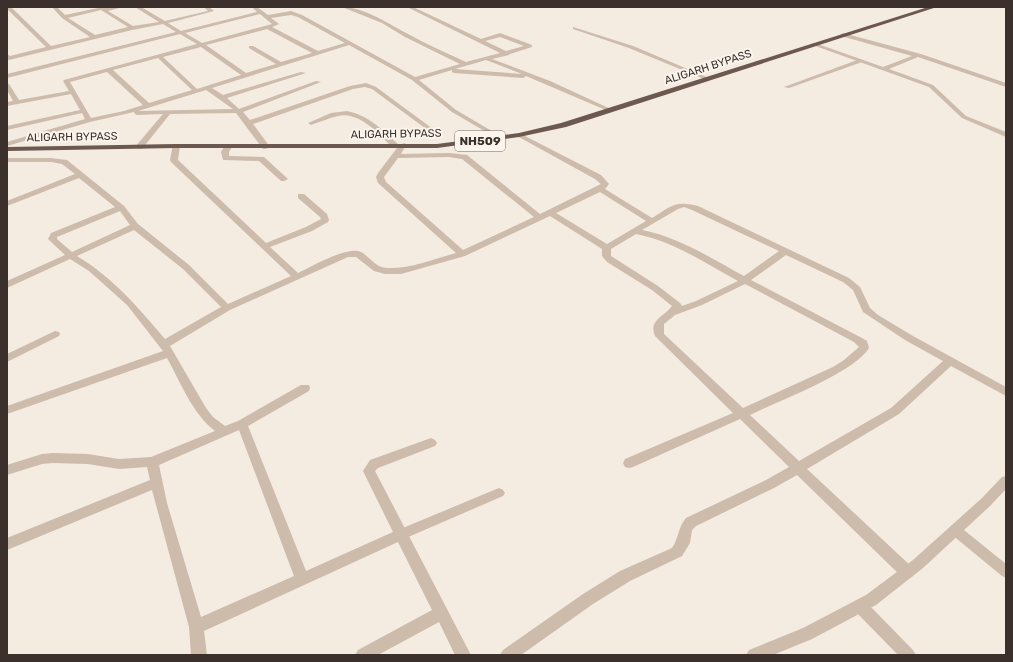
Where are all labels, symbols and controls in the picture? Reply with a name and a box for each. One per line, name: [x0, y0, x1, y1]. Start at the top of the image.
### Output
street label: ALIGARH BYPASS: [663, 47, 753, 87]
street label: ALIGARH BYPASS: [350, 127, 442, 141]
street label: ALIGARH BYPASS: [26, 130, 118, 144]
road number: NH509: [455, 131, 505, 151]

